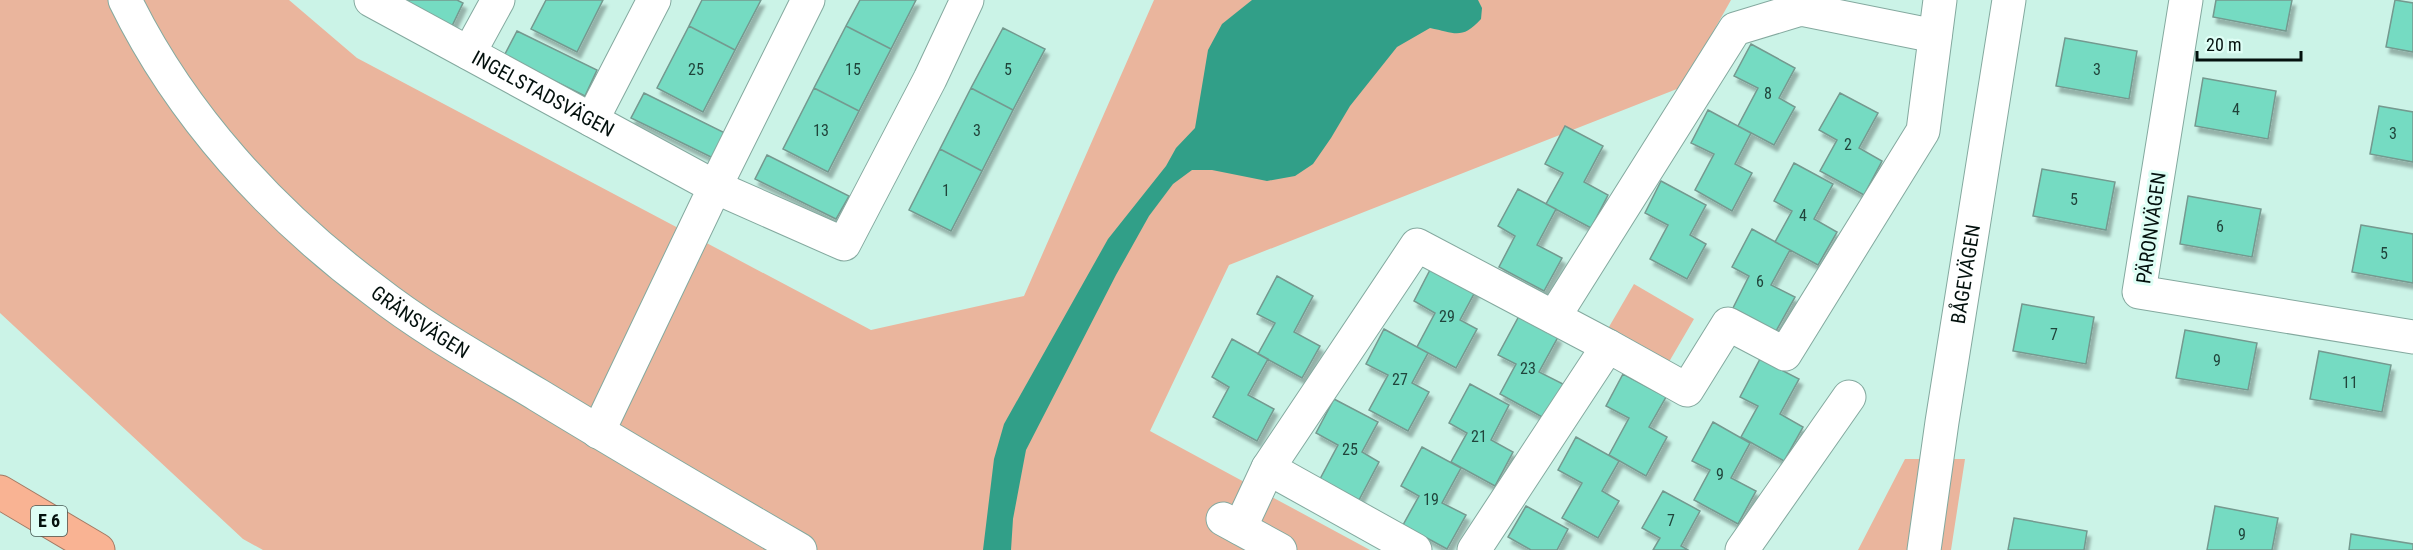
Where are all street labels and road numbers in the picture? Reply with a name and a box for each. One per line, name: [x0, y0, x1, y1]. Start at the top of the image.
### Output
street label: INGELSTADSVÄGEN: [468, 45, 618, 142]
street label: PÄRONVÄGEN: [2131, 171, 2171, 285]
street label: BÅGEVÄGEN: [1946, 223, 1985, 325]
street label: GRÄNSVÄGEN: [366, 280, 474, 363]
road number: E 6: [31, 506, 67, 536]

